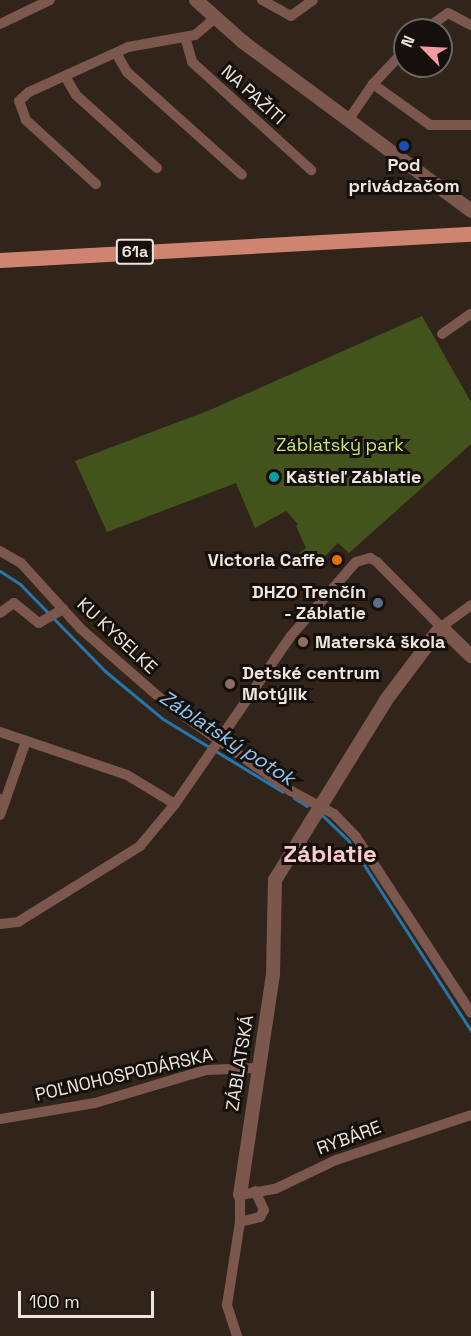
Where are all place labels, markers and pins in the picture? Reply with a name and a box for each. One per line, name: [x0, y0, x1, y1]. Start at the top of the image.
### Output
marker: Pod privádzačom: [397, 139, 411, 153]
place label: Pod privádzačom: [348, 155, 460, 198]
place label: Kaštieľ Záblatie: [286, 466, 421, 488]
marker: Kaštieľ Záblatie: [267, 470, 281, 484]
place label: Victoria Caffe: [208, 549, 325, 571]
marker: Victoria Caffe: [330, 553, 344, 567]
place label: DHZO Trenčín - Záblatie: [251, 582, 366, 624]
marker: DHZO Trenčín - Záblatie: [371, 596, 385, 610]
place label: Materská škola: [315, 631, 445, 653]
marker: Materská škola: [296, 635, 310, 649]
place label: Detské centrum Motýlik: [242, 663, 380, 706]
marker: Detské centrum Motýlik: [223, 677, 237, 691]

